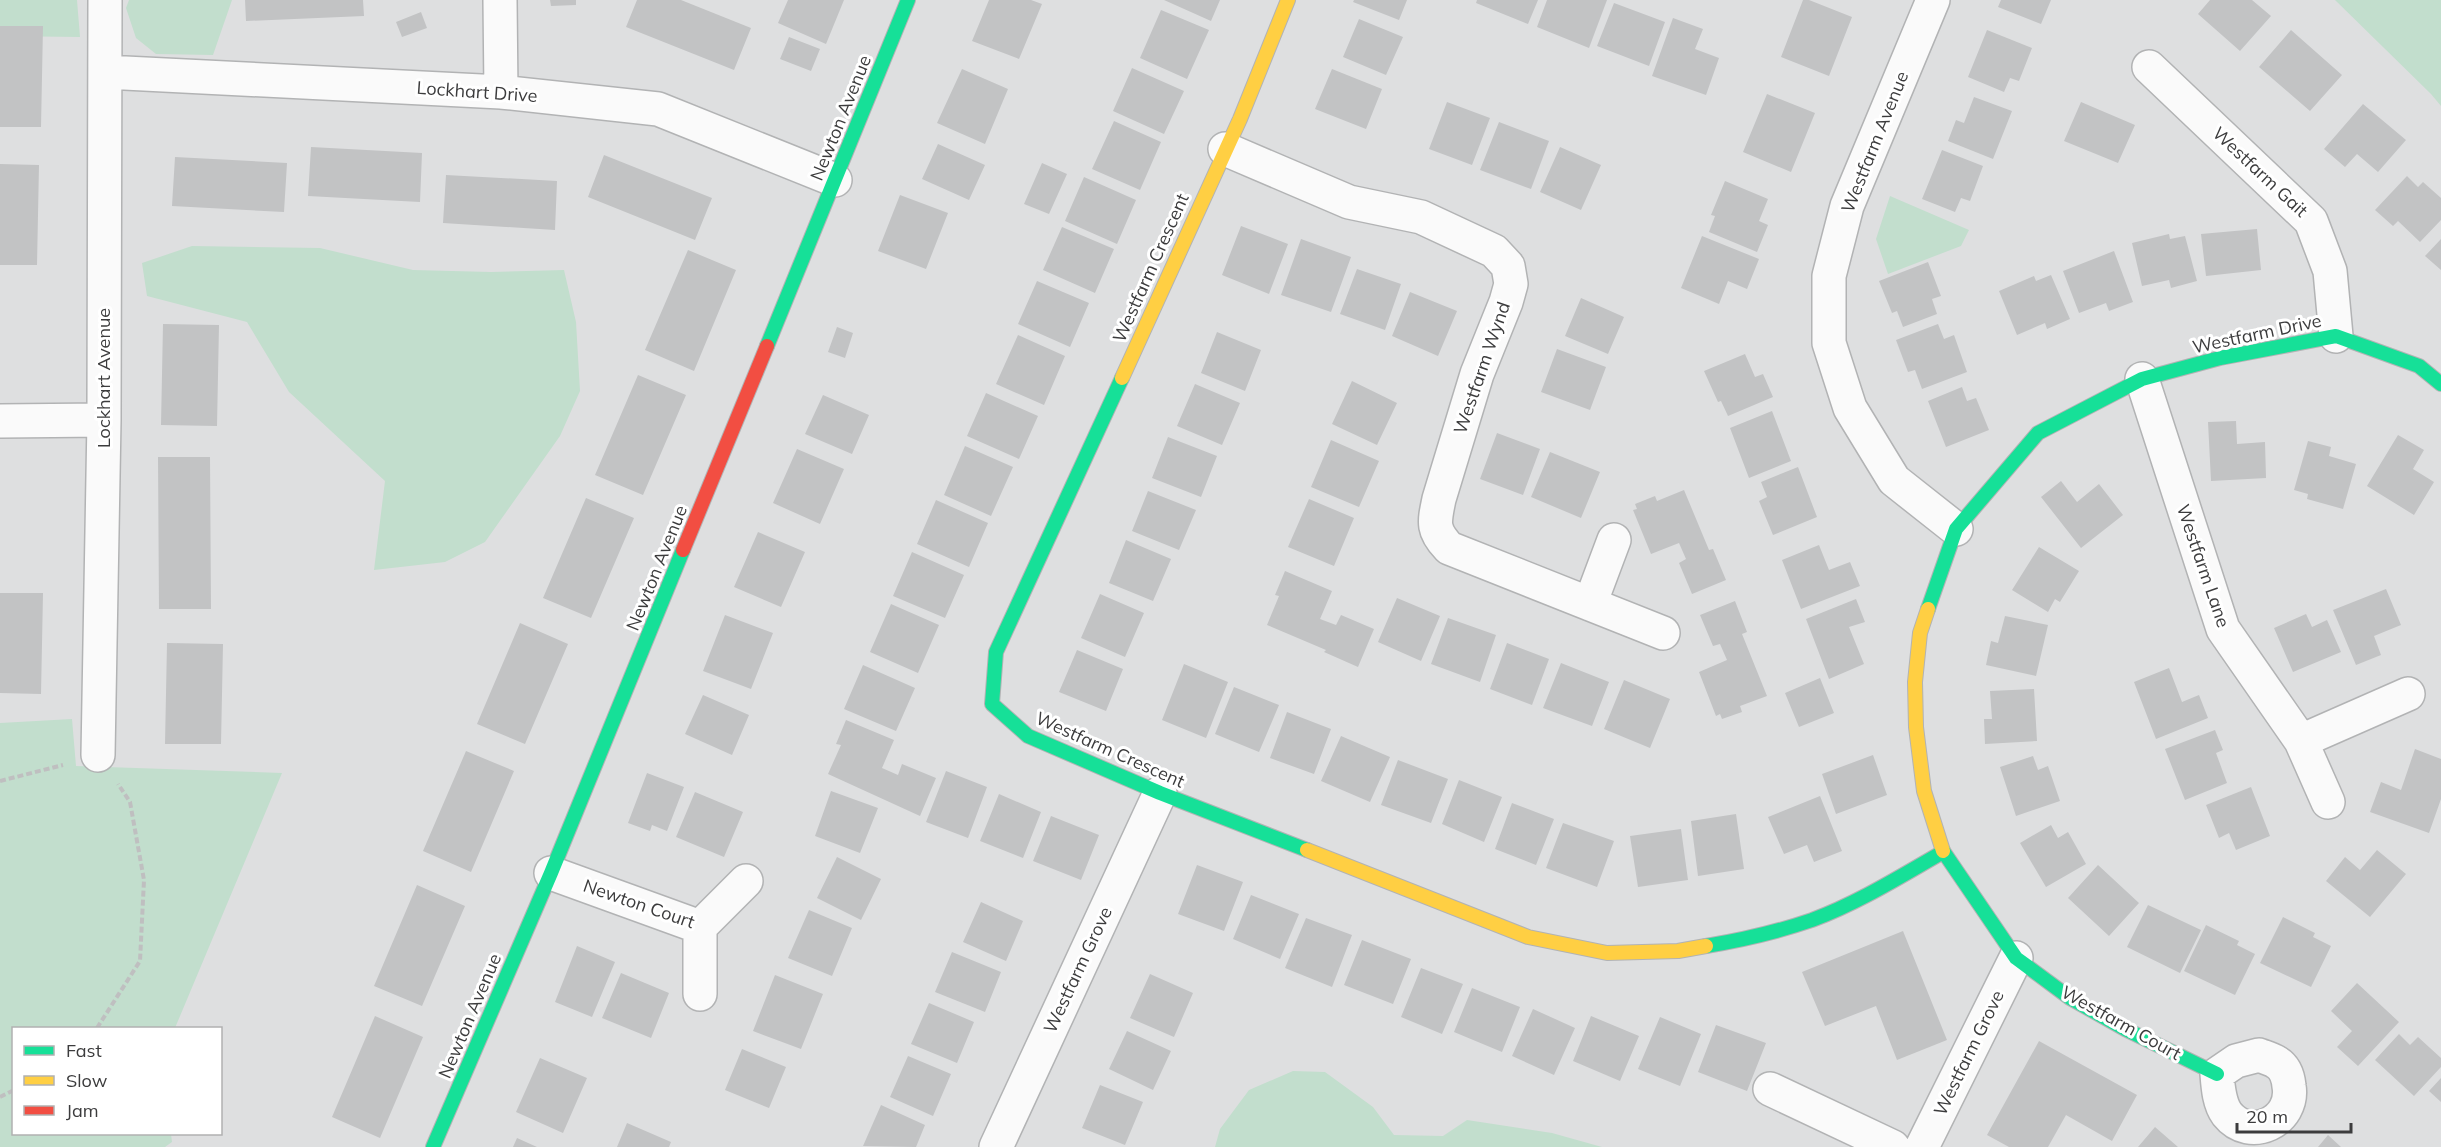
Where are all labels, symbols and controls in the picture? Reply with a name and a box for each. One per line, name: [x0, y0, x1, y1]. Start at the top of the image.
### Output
street label: Newton Avenue: [805, 52, 876, 184]
street label: Westfarm Avenue: [1836, 68, 1913, 216]
street label: Lockhart Drive: [416, 76, 538, 107]
street label: Westfarm Gait: [2208, 122, 2313, 222]
street label: Westfarm Crescent: [1107, 190, 1194, 346]
street label: Westfarm Wynd: [1448, 299, 1515, 437]
street label: Lockhart Avenue: [92, 308, 115, 448]
street label: Westfarm Drive: [2190, 309, 2323, 358]
street label: Westfarm Lane: [2172, 501, 2235, 630]
street label: Newton Avenue: [621, 502, 692, 634]
street label: Westfarm Crescent: [1032, 706, 1188, 793]
street label: Newton Court: [580, 874, 698, 933]
street label: Westfarm Grove: [1038, 903, 1117, 1037]
street label: Newton Avenue: [433, 950, 506, 1082]
street label: Westfarm Court: [2057, 980, 2185, 1065]
street label: Westfarm Grove: [1928, 986, 2009, 1119]
legend: [12, 1027, 222, 1135]
text: Fast: [66, 1039, 102, 1062]
text: Slow: [66, 1069, 108, 1092]
scale bar: [2237, 1096, 2351, 1134]
text: Jam: [66, 1099, 99, 1122]
text: 20 m: [2246, 1105, 2288, 1128]

